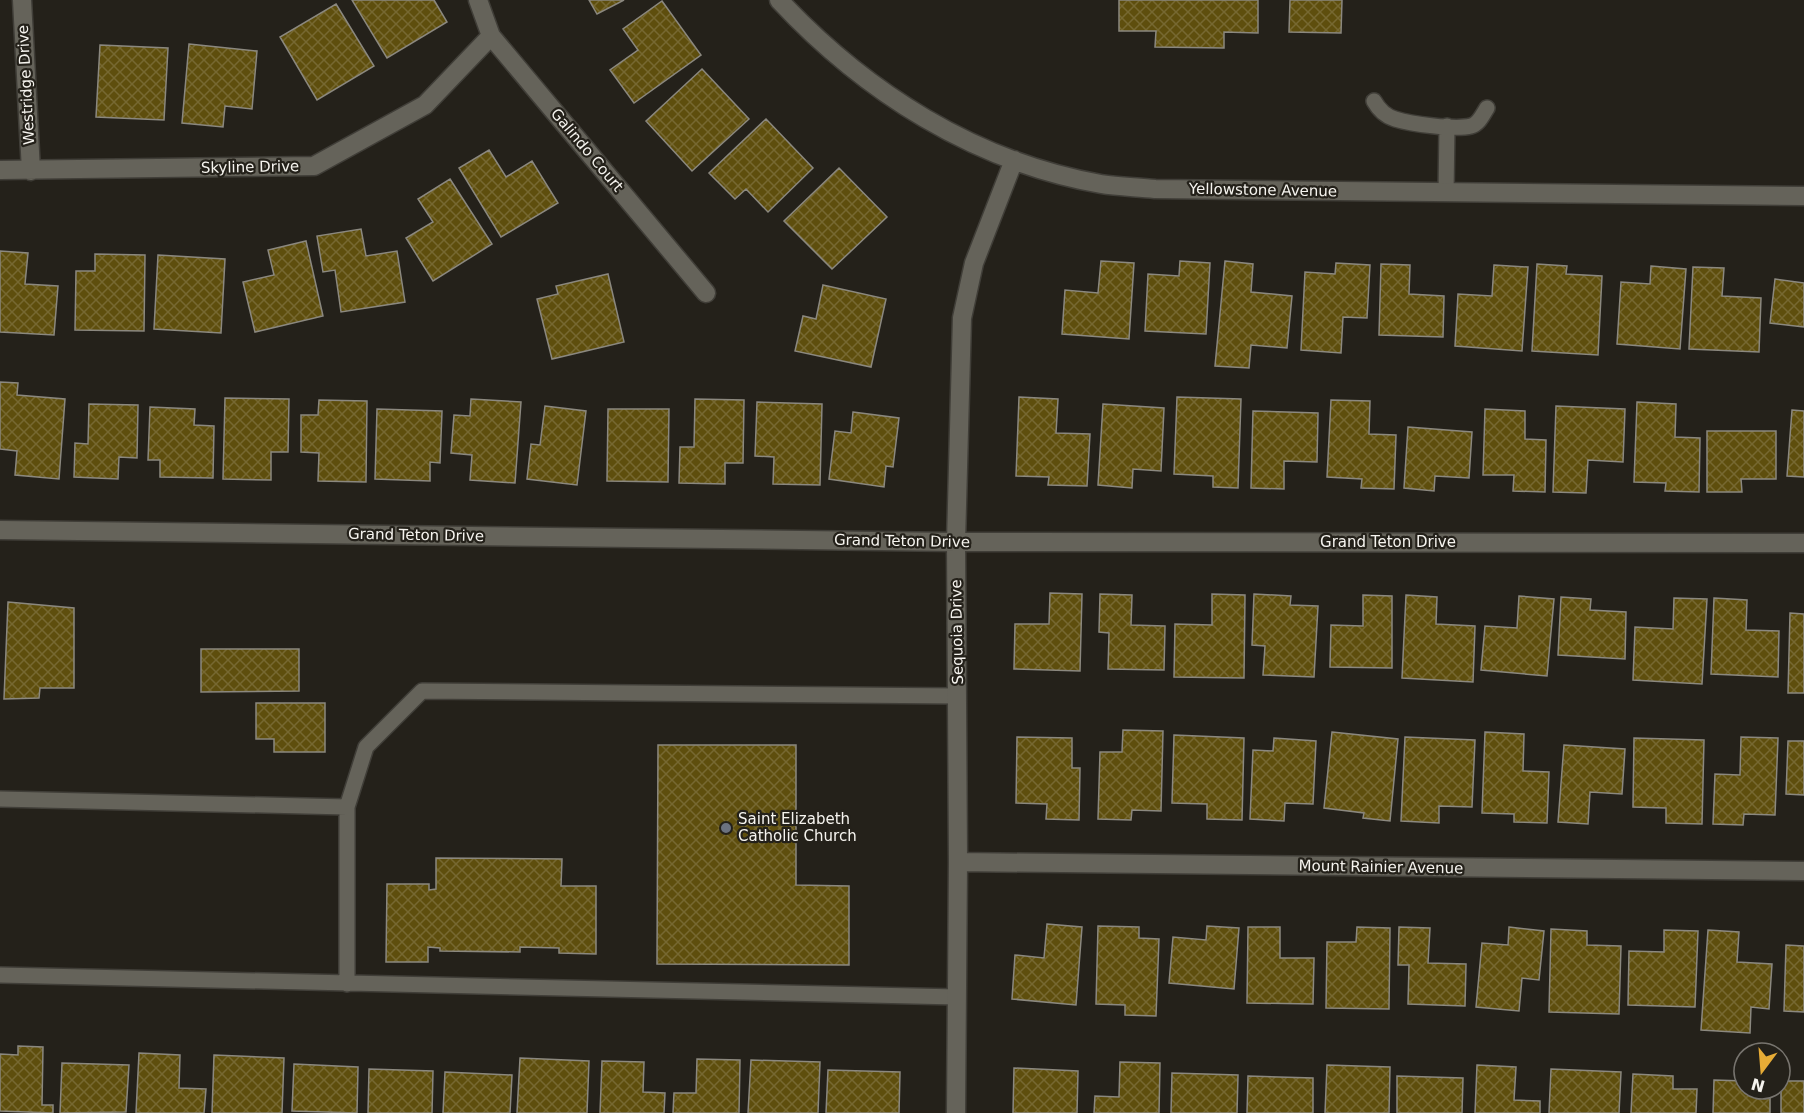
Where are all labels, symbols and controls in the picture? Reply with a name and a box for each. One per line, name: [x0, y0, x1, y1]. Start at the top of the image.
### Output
street label: Westridge Drive: [14, 24, 38, 146]
street label: Galindo Court: [547, 105, 627, 195]
street label: Skyline Drive: [201, 157, 299, 177]
street label: Yellowstone Avenue: [1188, 180, 1337, 200]
street label: Grand Teton Drive: [348, 525, 484, 545]
street label: Grand Teton Drive: [834, 531, 970, 551]
street label: Grand Teton Drive: [1320, 533, 1456, 551]
street label: Sequoia Drive: [947, 579, 967, 685]
place label: Saint Elizabeth Catholic Church: [738, 810, 857, 845]
marker: Saint Elizabeth Catholic Church: [719, 821, 733, 835]
street label: Mount Rainier Avenue: [1298, 857, 1464, 877]
north arrow: [1732, 1041, 1792, 1101]
text: N: [1749, 1074, 1767, 1096]

